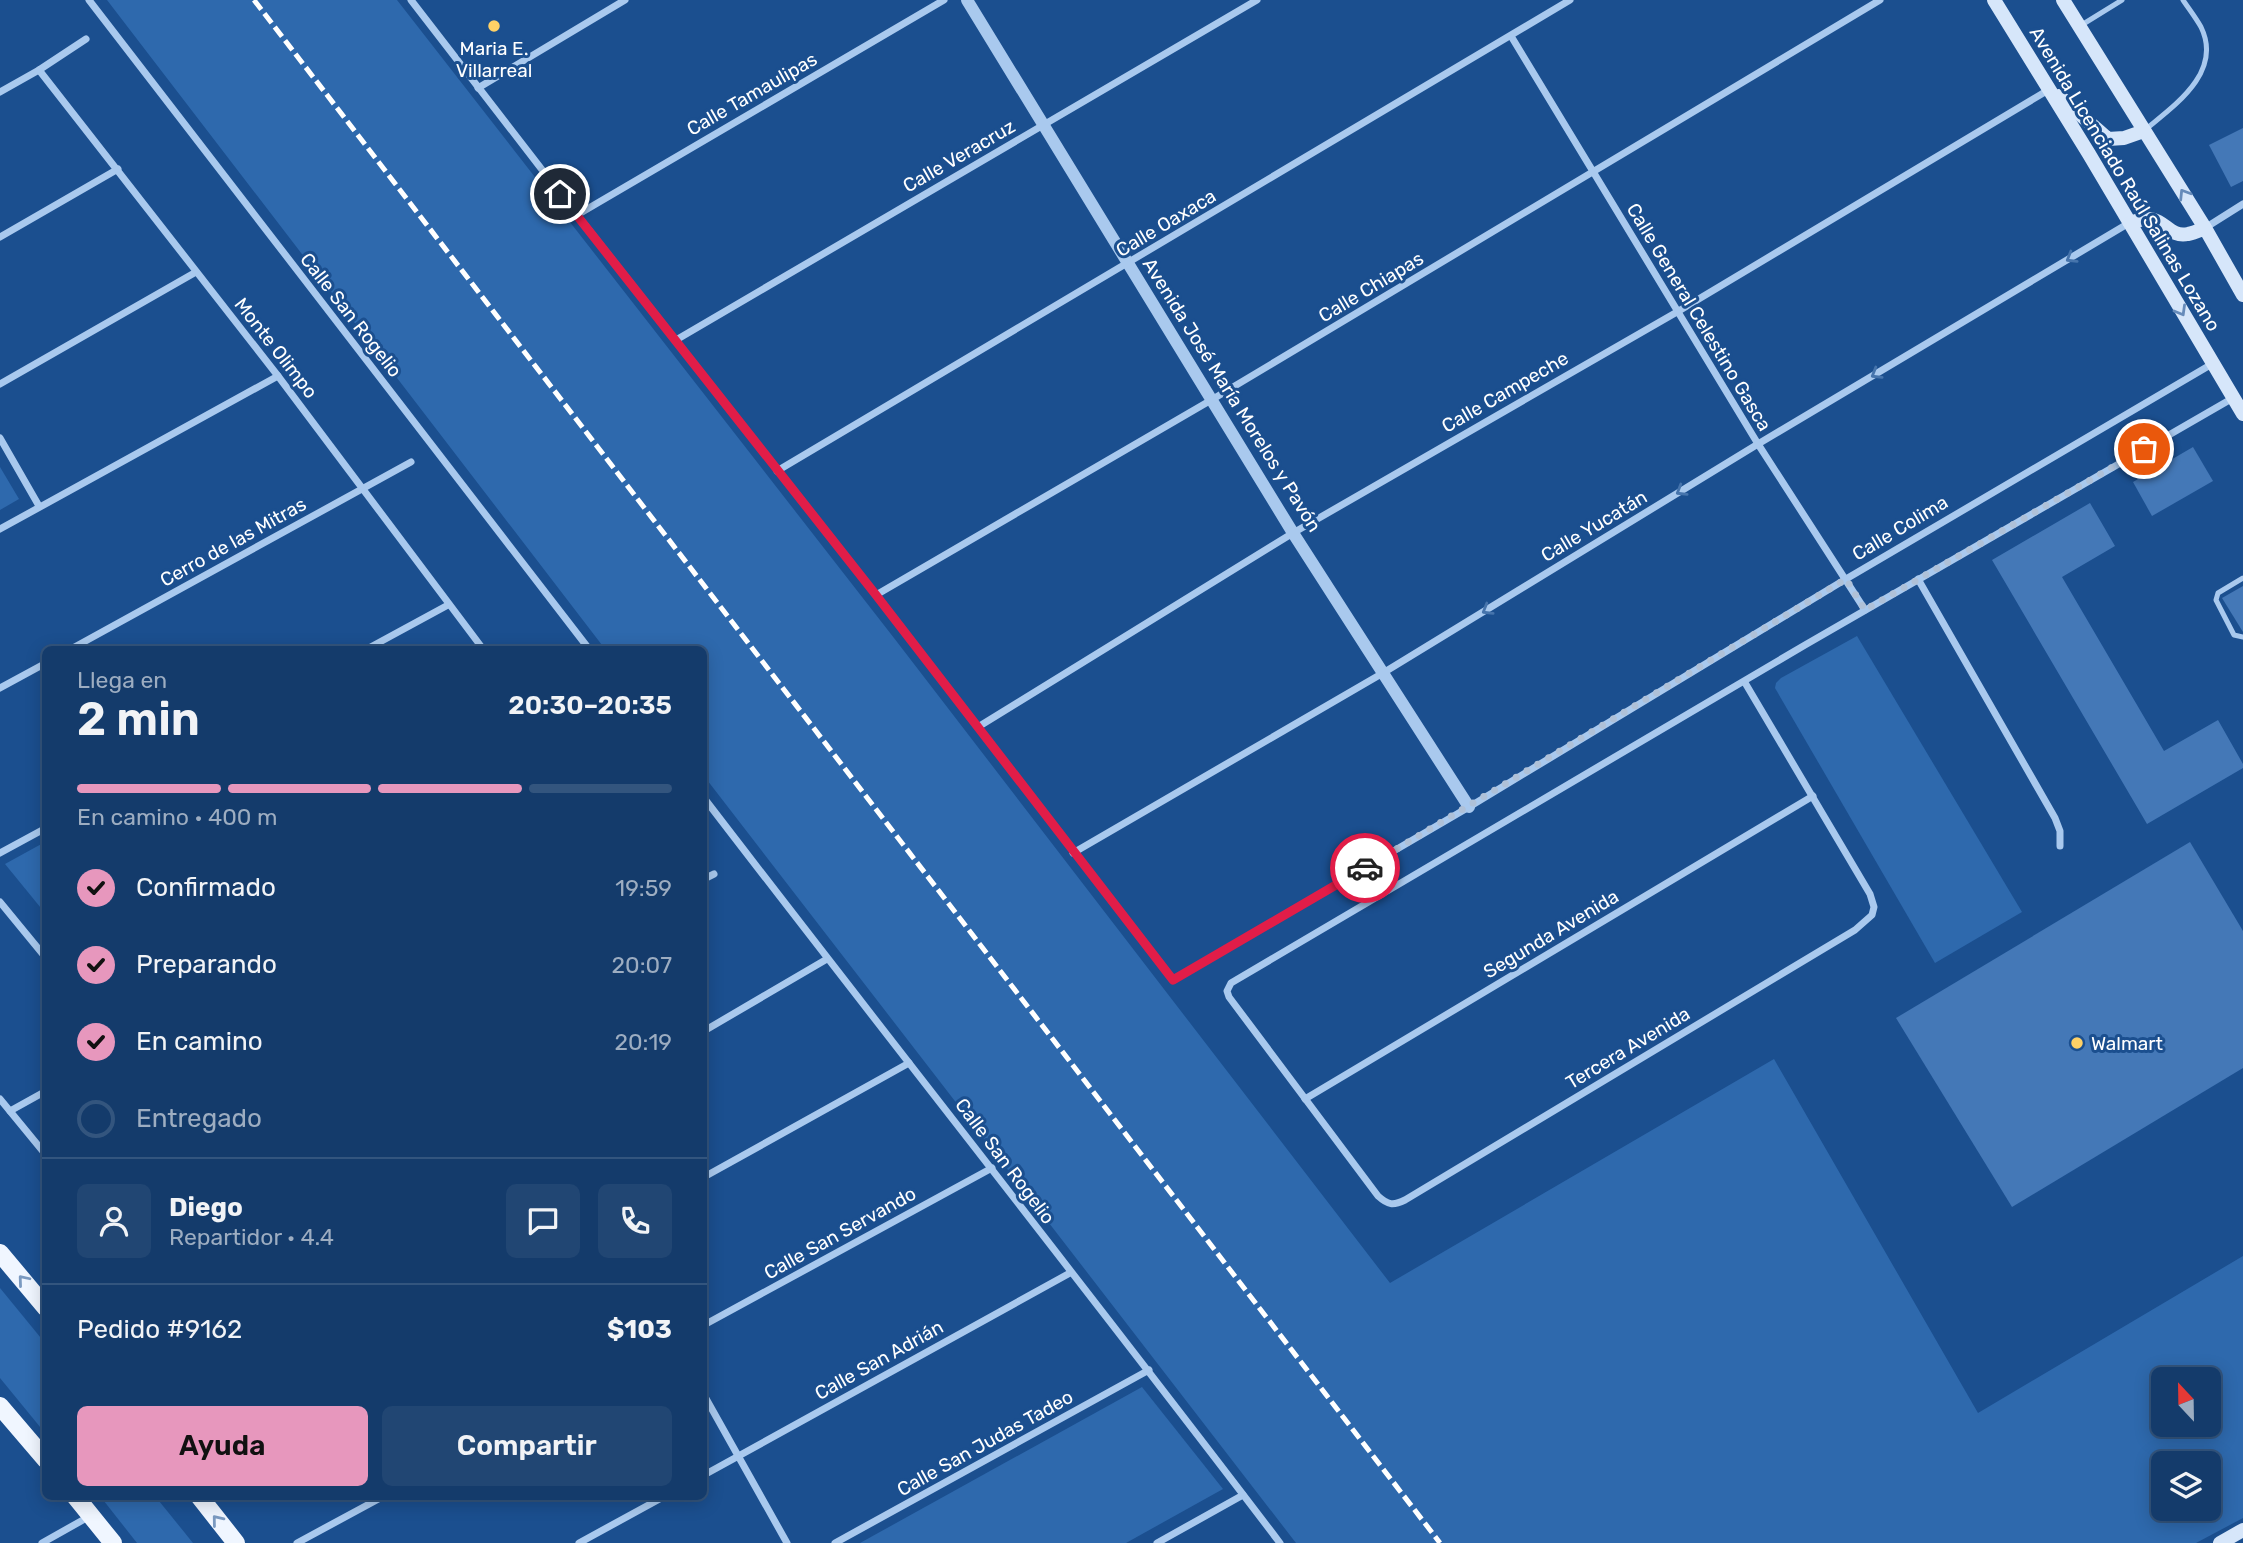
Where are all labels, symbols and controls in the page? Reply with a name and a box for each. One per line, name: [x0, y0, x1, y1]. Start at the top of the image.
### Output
marker: Maria E. Villarreal: [486, 18, 502, 34]
street label: Avenida Licenciado Raúl Salinas Lozano: [2025, 23, 2225, 335]
place label: Maria E. Villarreal: [456, 37, 532, 82]
street label: Calle Tamaulipas: [683, 47, 821, 141]
street label: Calle Veracruz: [899, 115, 1019, 197]
pin: [530, 164, 590, 224]
icon: home: [541, 175, 579, 213]
street label: Calle Oaxaca: [1112, 184, 1220, 262]
one-way arrow: [2179, 189, 2192, 202]
street label: Calle General Celestino Gasca: [1622, 199, 1776, 435]
street label: Calle Chiapas: [1314, 247, 1428, 327]
street label: Calle San Rogelio: [295, 248, 407, 382]
one-way arrow: [2066, 249, 2079, 262]
street label: Avenida José María Morelos y Pavón: [1138, 254, 1326, 536]
street label: Monte Olimpo: [230, 293, 322, 403]
one-way arrow: [2173, 303, 2186, 316]
street label: Calle Campeche: [1438, 346, 1572, 438]
one-way arrow: [1870, 366, 1883, 379]
pin: [2114, 419, 2174, 479]
icon: bag: [2125, 430, 2163, 468]
one-way arrow: [1675, 483, 1688, 496]
street label: Calle Yucatán: [1537, 485, 1651, 567]
street label: Calle Colima: [1848, 490, 1952, 566]
street label: Cerro de las Mitras: [156, 492, 310, 592]
one-way arrow: [1481, 601, 1494, 614]
text: Llega en: [77, 666, 167, 694]
text: 20:30–20:35: [508, 690, 672, 721]
text: 2 min: [77, 692, 200, 747]
text: En camino · 400 m: [77, 803, 278, 831]
courier: [1330, 833, 1400, 903]
icon: car: [1346, 849, 1384, 887]
icon: check: [77, 869, 115, 907]
text: Confirmado: [136, 872, 276, 903]
text: 19:59: [615, 874, 672, 902]
street label: Segunda Avenida: [1479, 885, 1623, 983]
icon: check: [77, 946, 115, 984]
text: Preparando: [136, 949, 277, 980]
text: 20:07: [612, 951, 672, 979]
street label: Tercera Avenida: [1562, 1002, 1694, 1094]
icon: check: [77, 1023, 115, 1061]
text: En camino: [136, 1026, 263, 1057]
text: 20:19: [615, 1028, 672, 1056]
place label: Walmart: [2091, 1032, 2164, 1055]
marker: Walmart: [2069, 1035, 2085, 1051]
street label: Calle San Rogelio: [950, 1094, 1060, 1228]
text: Entregado: [136, 1103, 262, 1134]
street label: Calle San Servando: [760, 1182, 920, 1284]
button: person: [77, 1184, 151, 1258]
button: chat: [506, 1184, 580, 1258]
button: phone: [598, 1184, 672, 1258]
text: Diego: [169, 1192, 243, 1223]
text: Repartidor · 4.4: [169, 1223, 334, 1251]
one-way arrow: [19, 1276, 31, 1289]
text: Pedido #9162: [77, 1314, 242, 1345]
text: $103: [607, 1314, 672, 1345]
street label: Calle San Adrián: [811, 1315, 947, 1405]
north arrow: [2151, 1367, 2221, 1437]
map controls: [2151, 1367, 2221, 1521]
street label: Calle San Judas Tadeo: [893, 1385, 1077, 1501]
button: Ayuda: [77, 1406, 368, 1486]
button: Compartir: [382, 1406, 672, 1486]
button: layers: [2151, 1451, 2221, 1521]
one-way arrow: [213, 1515, 226, 1527]

